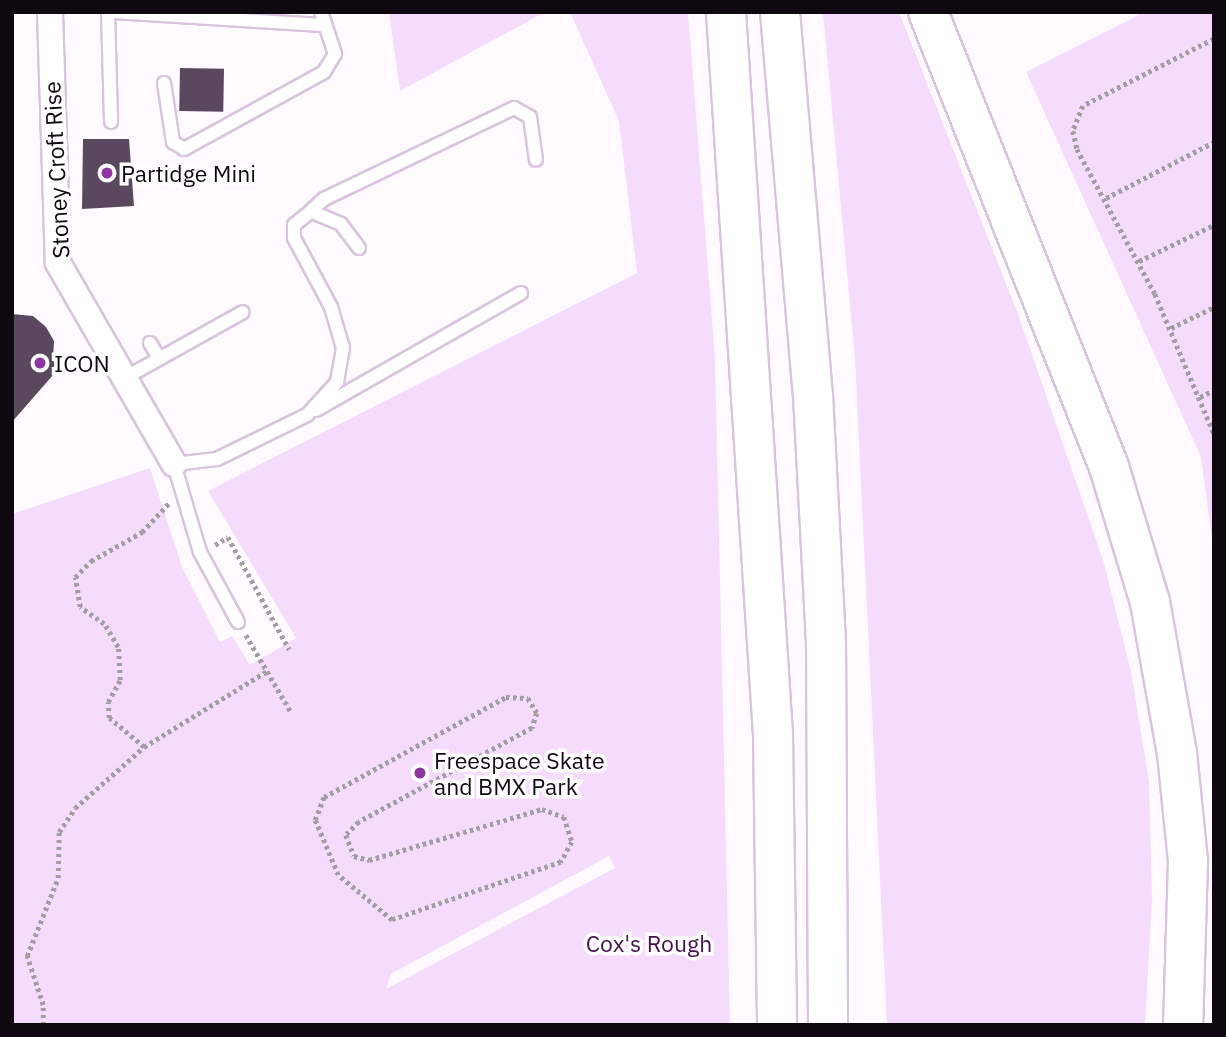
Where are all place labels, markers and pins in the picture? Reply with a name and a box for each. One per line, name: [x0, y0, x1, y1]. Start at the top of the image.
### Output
place label: Partidge Mini: [121, 159, 256, 187]
marker: Partidge Mini: [99, 165, 115, 181]
place label: ICON: [54, 349, 110, 377]
marker: ICON: [32, 355, 48, 371]
place label: Freespace Skate and BMX Park: [434, 746, 605, 800]
marker: Freespace Skate and BMX Park: [412, 765, 428, 781]

